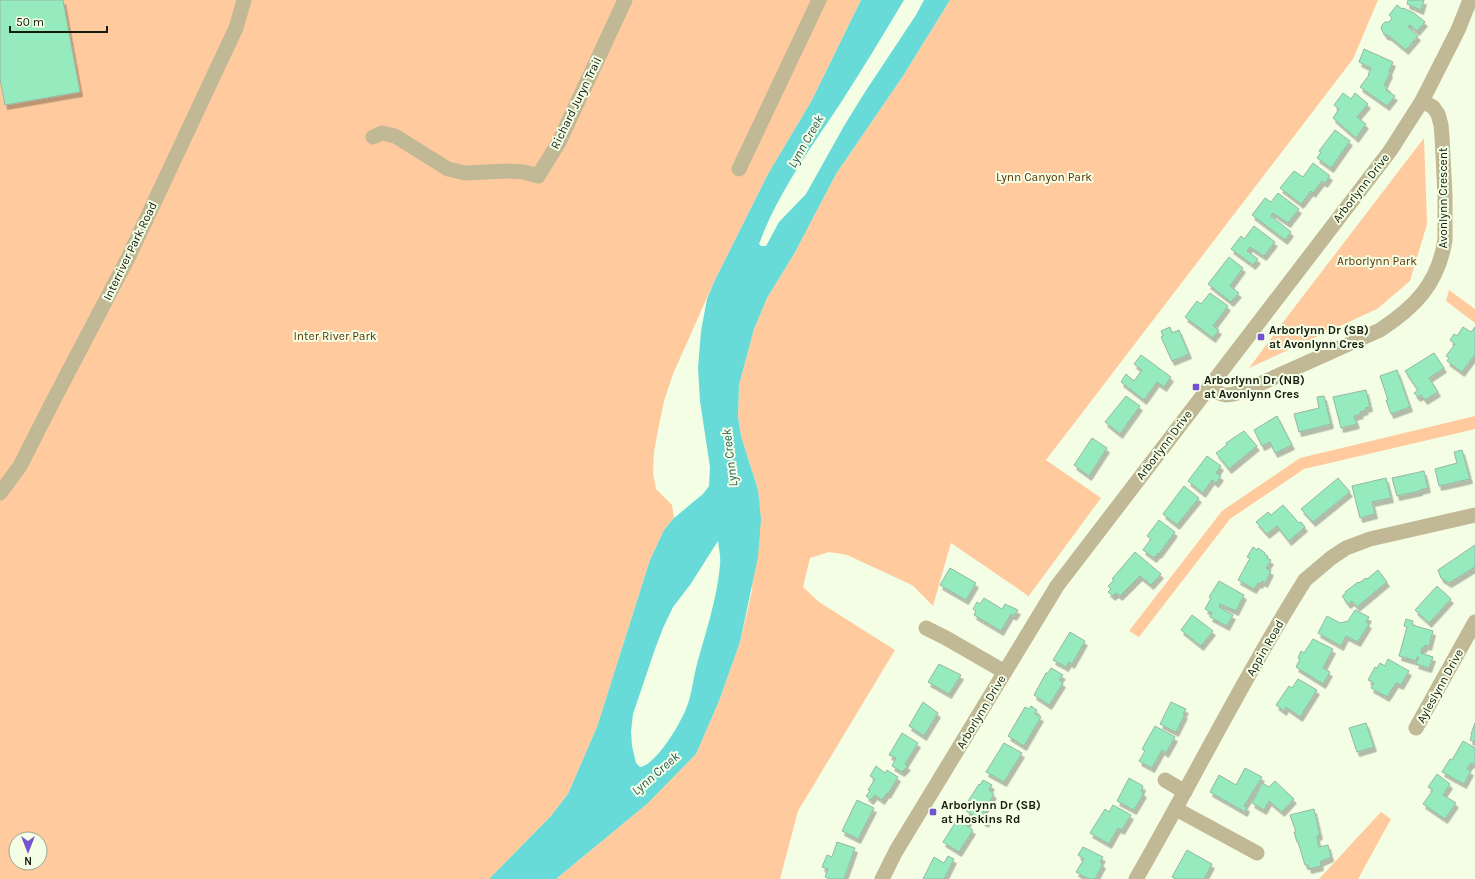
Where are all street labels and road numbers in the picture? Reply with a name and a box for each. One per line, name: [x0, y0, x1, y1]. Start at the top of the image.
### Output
street label: Richard Juryn Trail: [548, 55, 604, 151]
street label: Avonlynn Crescent: [1436, 147, 1450, 249]
street label: Arborlynn Drive: [1330, 151, 1392, 225]
street label: Interriver Park Road: [100, 200, 160, 302]
street label: Arborlynn Drive: [1133, 407, 1195, 483]
street label: Appin Road: [1243, 618, 1287, 678]
street label: Ayleslynn Drive: [1414, 647, 1466, 725]
street label: Arborlynn Drive: [953, 673, 1009, 751]

